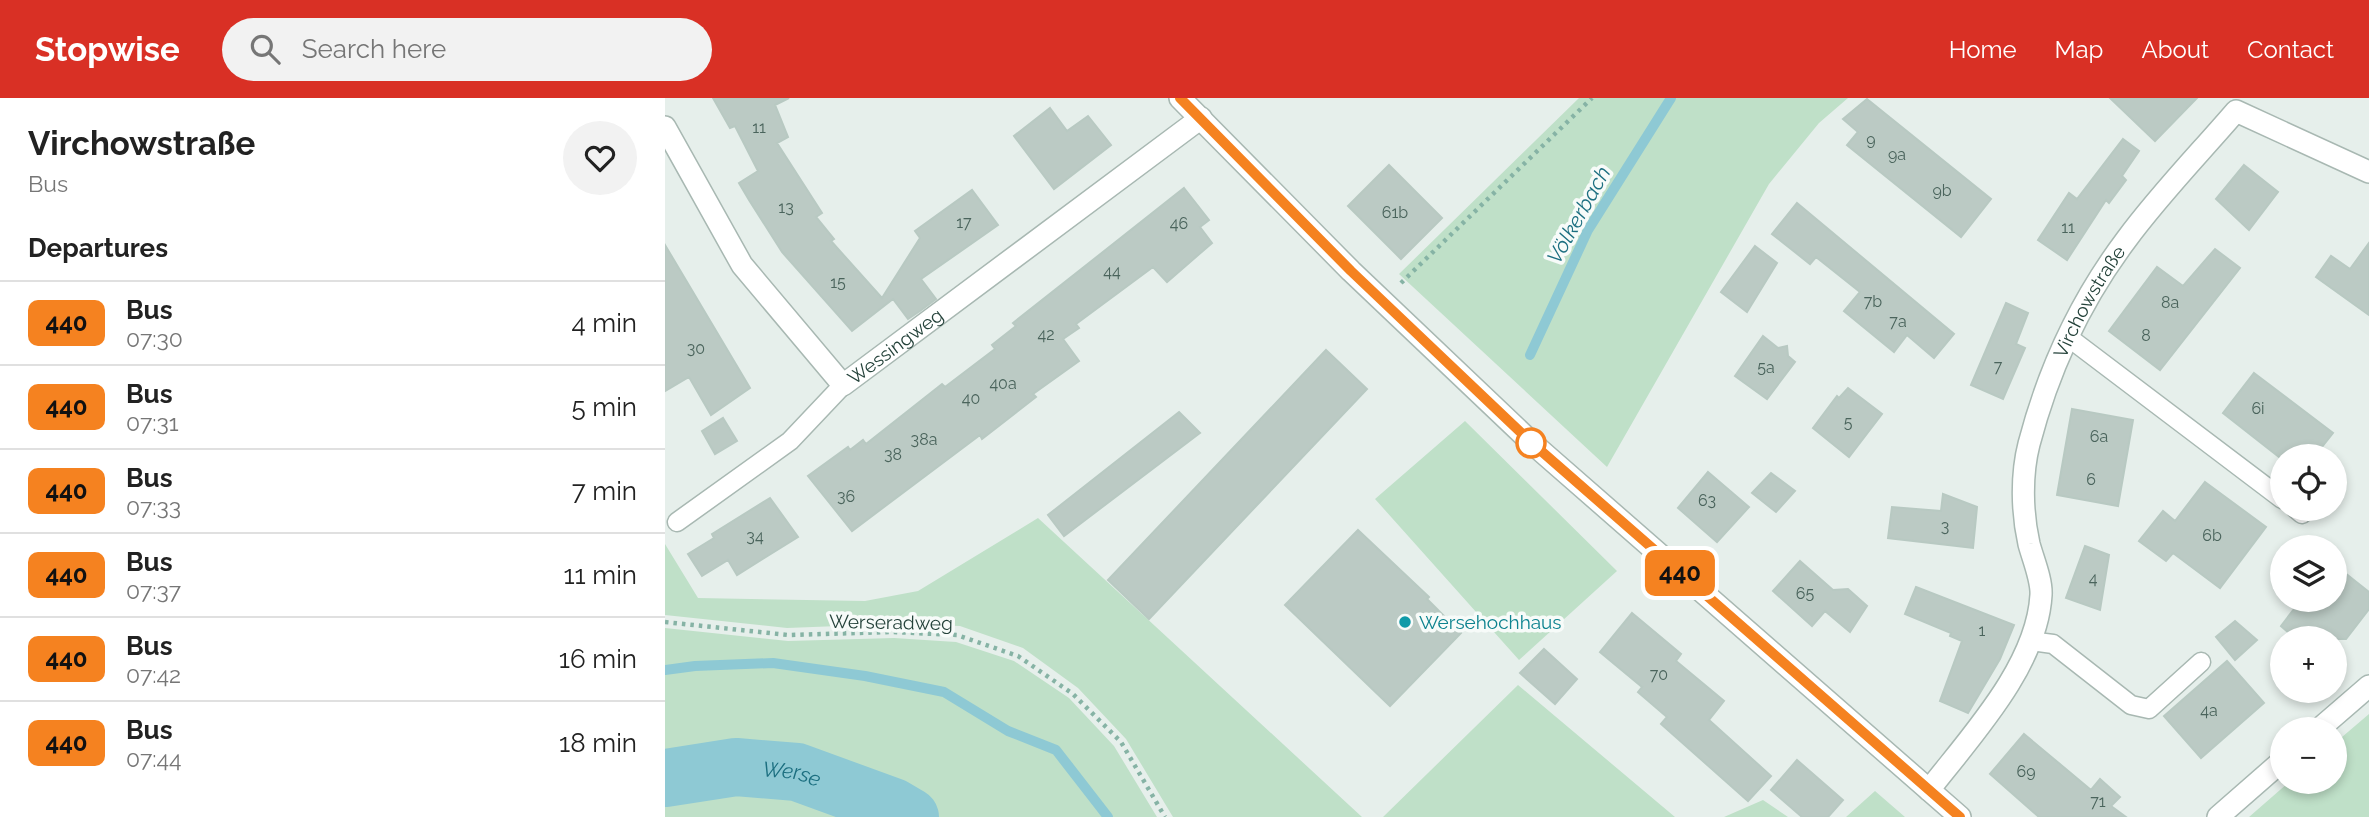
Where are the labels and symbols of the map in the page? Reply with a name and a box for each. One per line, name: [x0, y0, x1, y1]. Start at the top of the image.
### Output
house number: 11: [752, 118, 766, 137]
house number: 9: [1866, 130, 1876, 149]
house number: 9a: [1888, 145, 1906, 164]
water label: Völkerbach: [1542, 162, 1616, 268]
house number: 9b: [1932, 181, 1952, 200]
house number: 13: [778, 198, 794, 217]
house number: 61b: [1382, 203, 1408, 222]
house number: 17: [956, 213, 972, 232]
house number: 46: [1170, 214, 1188, 233]
house number: 11: [2061, 218, 2075, 237]
street label: Virchowstraße: [2049, 241, 2129, 361]
house number: 44: [1103, 262, 1121, 281]
house number: 15: [830, 273, 846, 292]
house number: 7b: [1864, 292, 1882, 311]
house number: 8a: [2161, 293, 2179, 312]
street label: Wessingweg: [843, 303, 947, 389]
house number: 7a: [1889, 312, 1907, 331]
house number: 42: [1037, 325, 1055, 344]
house number: 8: [2141, 326, 2151, 345]
house number: 30: [687, 339, 705, 358]
house number: 7: [1994, 357, 2003, 376]
house number: 5a: [1757, 358, 1775, 377]
house number: 40a: [989, 374, 1017, 393]
house number: 40: [962, 389, 980, 408]
house number: 6i: [2251, 399, 2265, 418]
house number: 5: [1844, 413, 1853, 432]
house number: 6a: [2090, 427, 2108, 446]
unlabelled marker: [1516, 428, 1546, 458]
house number: 38a: [911, 430, 937, 449]
house number: 38: [884, 445, 902, 464]
house number: 6: [2086, 470, 2096, 489]
house number: 36: [837, 487, 855, 506]
house number: 63: [1698, 491, 1716, 510]
house number: 3: [1941, 517, 1949, 536]
house number: 6b: [2202, 526, 2222, 545]
house number: 34: [746, 527, 764, 546]
line badge: 440: [1640, 550, 1720, 596]
house number: 4: [2089, 569, 2098, 588]
house number: 65: [1796, 584, 1814, 603]
street label: Werseradweg: [829, 610, 953, 634]
place label: Wersehochhaus: [1419, 611, 1562, 633]
marker: Wersehochhaus: [1397, 614, 1413, 630]
house number: 1: [1979, 621, 1986, 640]
house number: 70: [1650, 665, 1668, 684]
house number: 4a: [2200, 701, 2218, 720]
water label: Werse: [761, 756, 825, 792]
house number: 69: [2016, 762, 2036, 781]
house number: 71: [2090, 792, 2106, 811]

